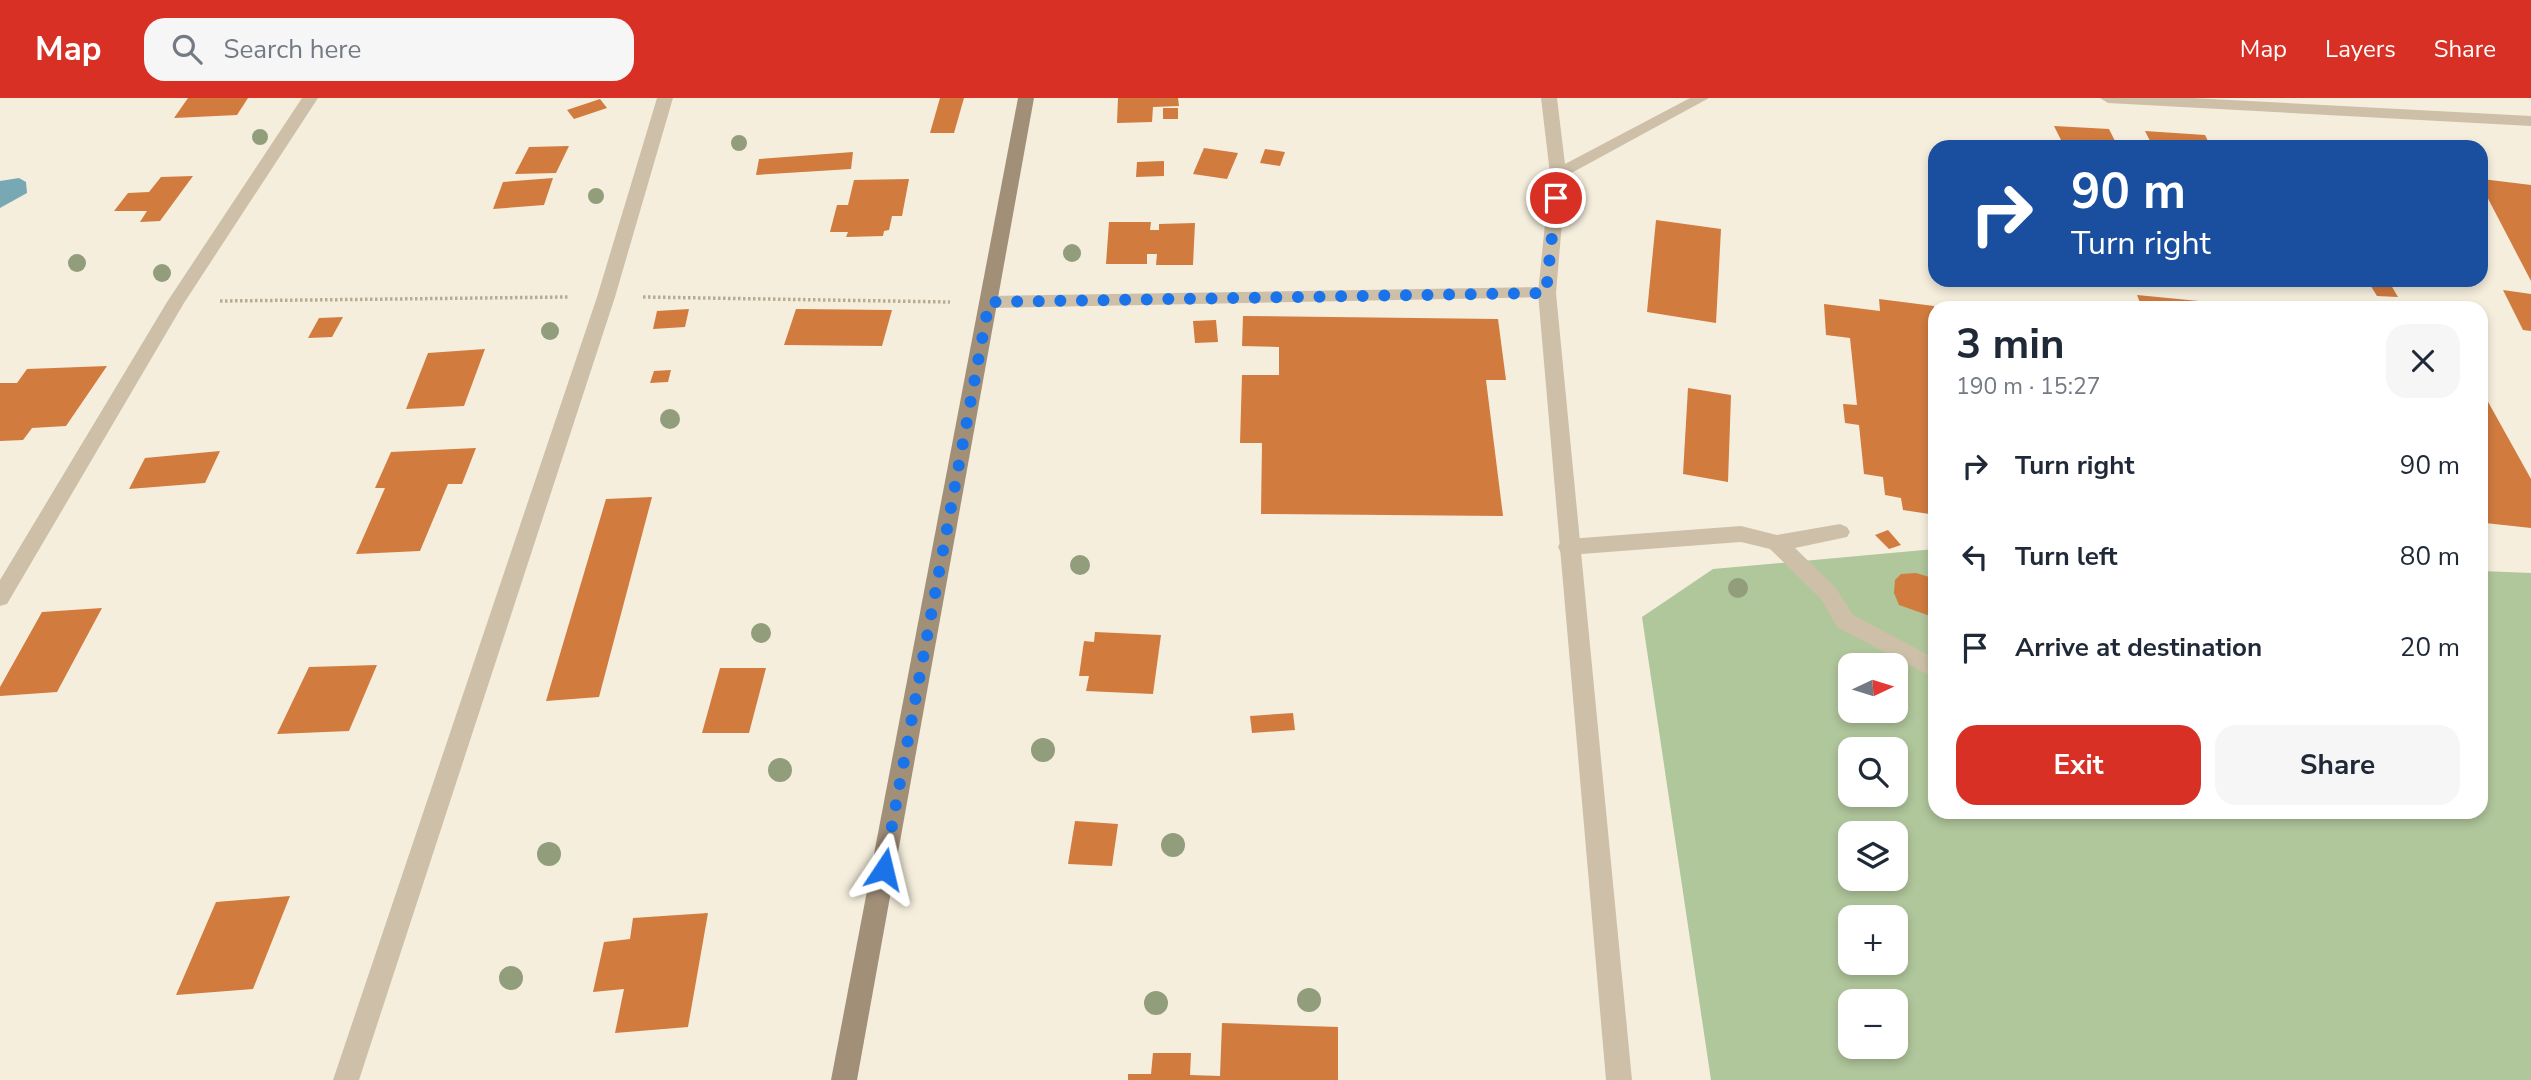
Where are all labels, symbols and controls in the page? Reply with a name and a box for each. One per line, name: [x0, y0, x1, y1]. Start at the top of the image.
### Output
search box: [144, 18, 634, 81]
text: Map: [35, 27, 102, 72]
icon: search: [168, 30, 206, 68]
text: Search here: [224, 32, 361, 67]
text: Map: [2240, 33, 2287, 65]
text: Layers: [2325, 33, 2396, 65]
text: Share: [2434, 33, 2496, 65]
text: 90 m: [2071, 158, 2186, 225]
pin: [1526, 168, 1586, 228]
icon: right: [1956, 168, 2047, 259]
icon: arrive: [1537, 179, 1575, 217]
text: Turn right: [2071, 222, 2211, 265]
text: 3 min: [1956, 316, 2065, 373]
button: close: [2386, 324, 2460, 398]
text: 190 m · 15:27: [1956, 371, 2101, 402]
icon: right: [1956, 447, 1994, 485]
text: Turn right: [2015, 448, 2134, 483]
text: 90 m: [2400, 448, 2460, 483]
icon: left: [1956, 538, 1994, 576]
text: Turn left: [2015, 539, 2118, 574]
text: 80 m: [2400, 539, 2460, 574]
icon: arrive: [1956, 629, 1994, 667]
text: Arrive at destination: [2015, 630, 2262, 665]
text: 20 m: [2400, 630, 2460, 665]
north arrow: [1838, 653, 1908, 723]
map controls: [1838, 653, 1908, 1059]
button: Exit: [1956, 725, 2201, 805]
button: Share: [2215, 725, 2460, 805]
button: search: [1838, 737, 1908, 807]
button: layers: [1838, 821, 1908, 891]
position arrow: [847, 832, 921, 906]
button: +: [1838, 905, 1908, 975]
button: −: [1838, 989, 1908, 1059]

